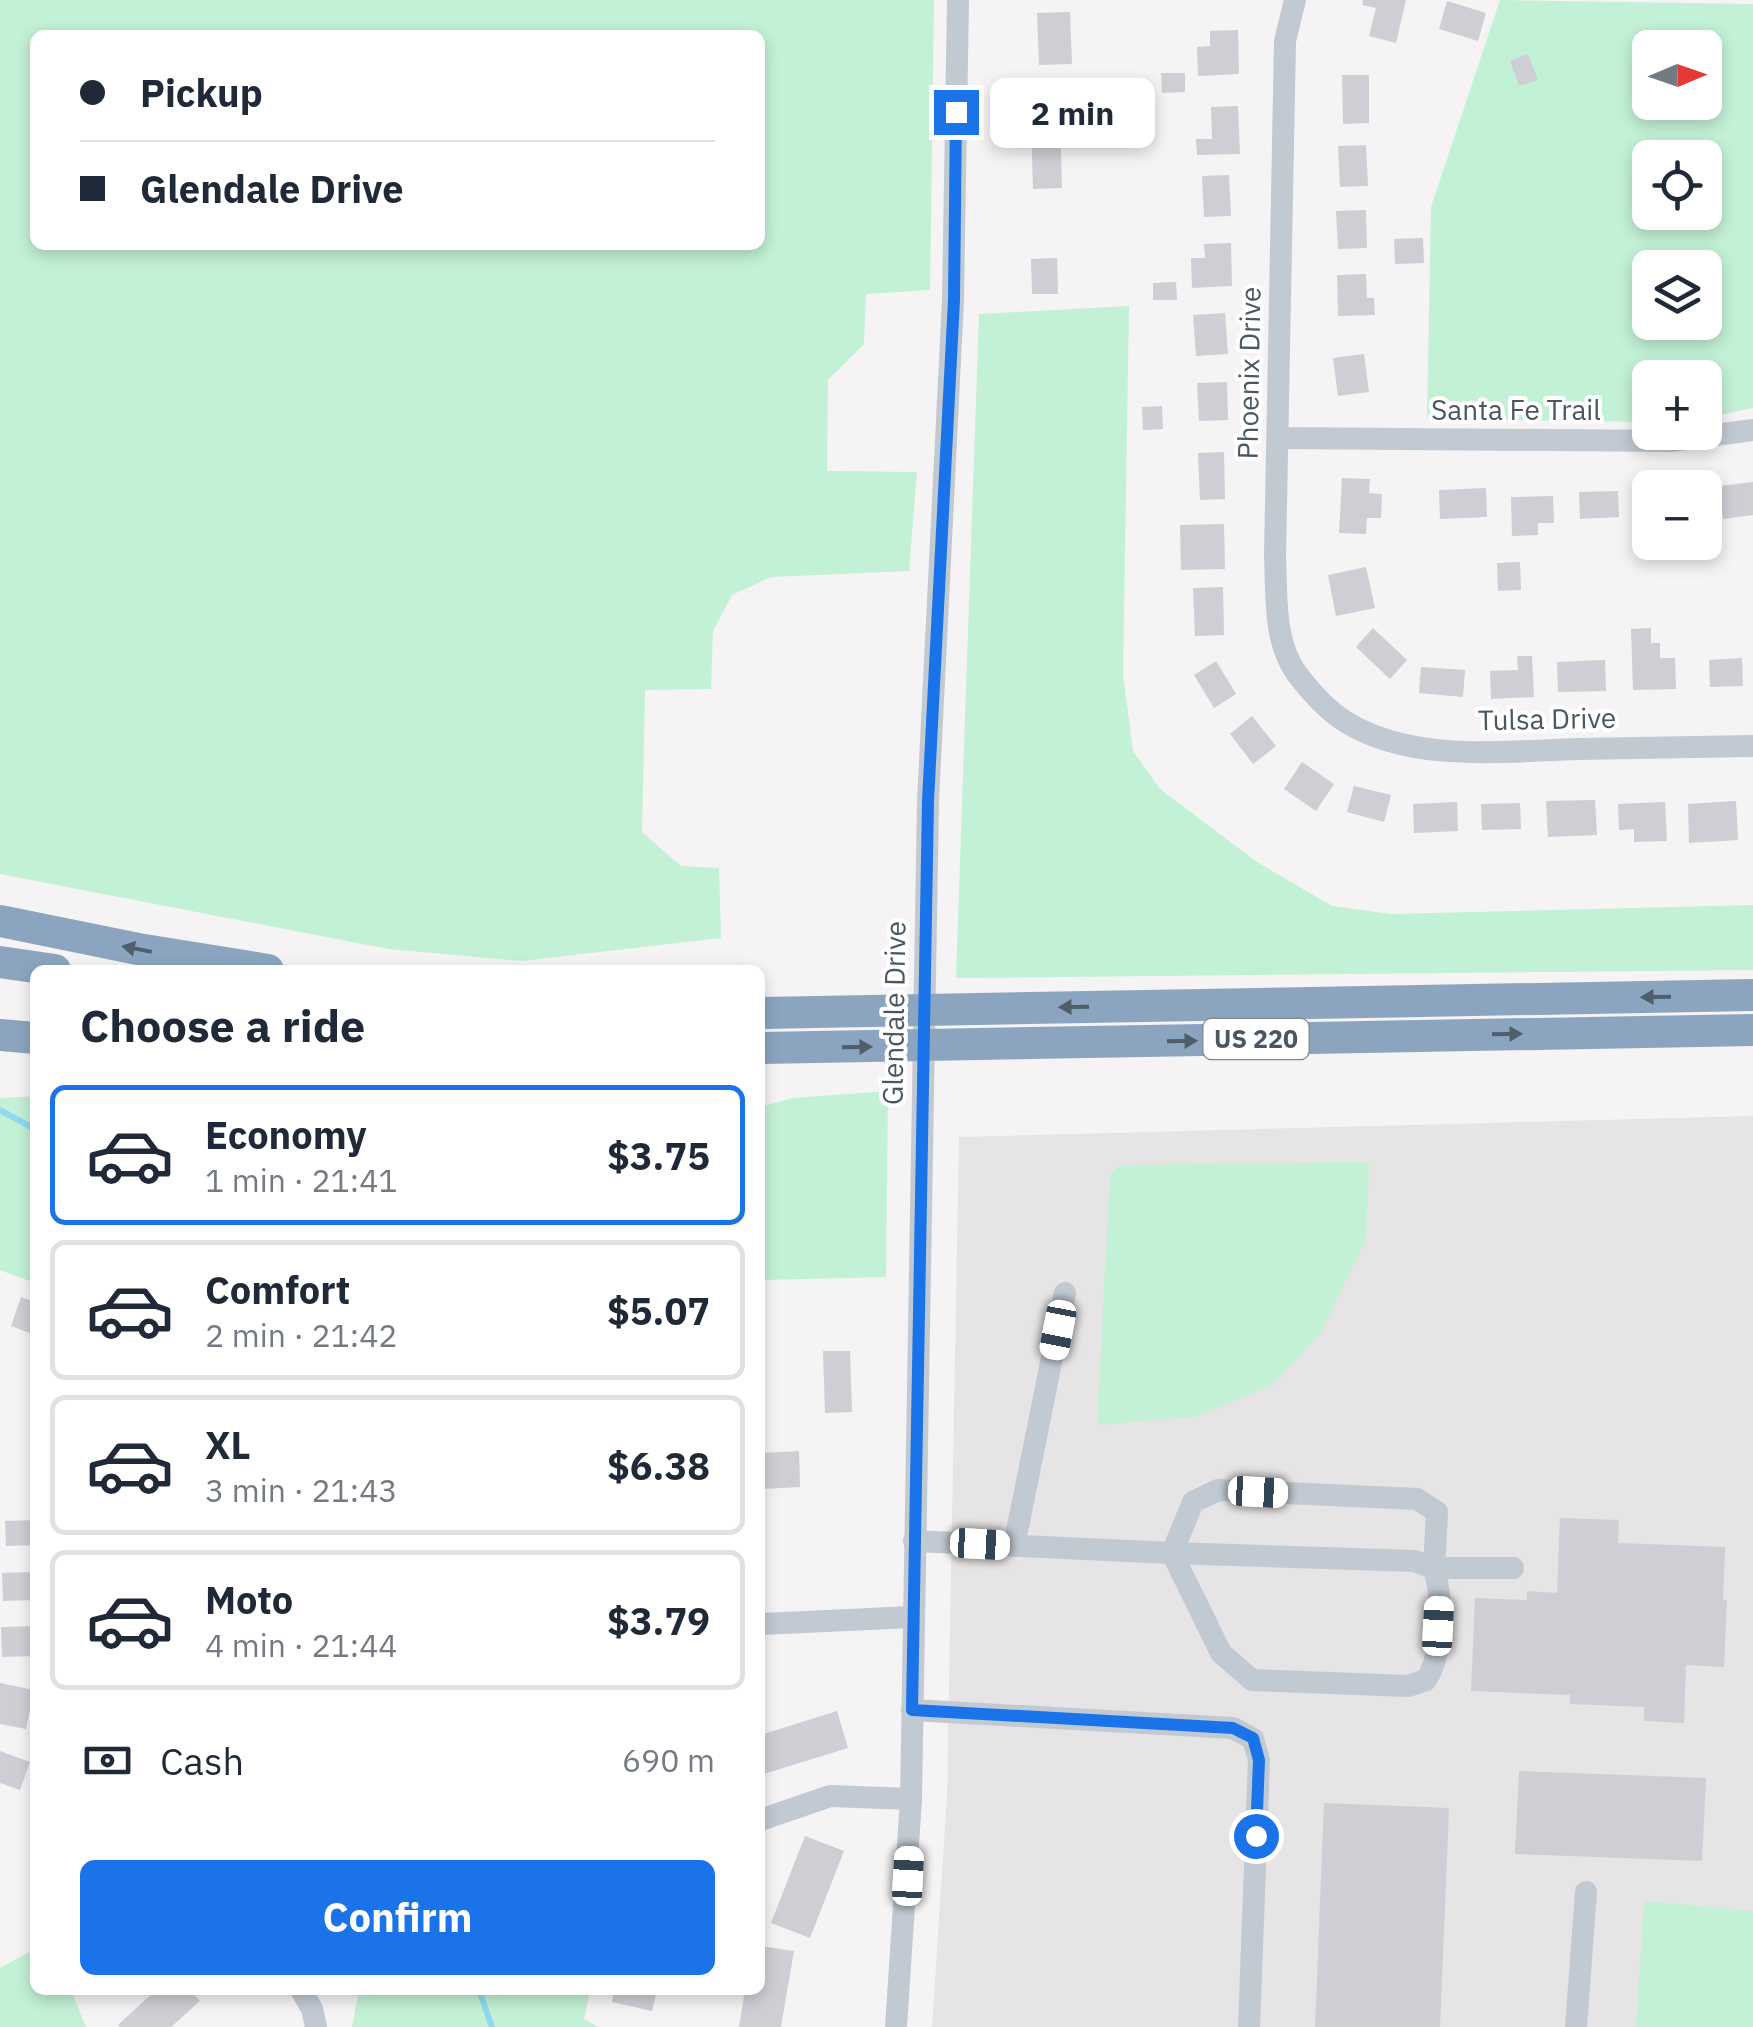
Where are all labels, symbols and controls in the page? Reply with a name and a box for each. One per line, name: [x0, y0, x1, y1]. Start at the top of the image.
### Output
north arrow: [1632, 30, 1722, 120]
map controls: [1632, 30, 1722, 560]
text: Pickup: [140, 68, 263, 117]
callout: 2 min: [991, 77, 1156, 147]
route end: [934, 90, 979, 135]
text: 2 min: [1031, 92, 1114, 134]
button: locate: [1632, 140, 1722, 230]
text: Glendale Drive: [140, 164, 404, 213]
button: layers: [1632, 250, 1722, 340]
street label: Phoenix Drive: [1228, 286, 1269, 460]
button: +: [1632, 360, 1722, 450]
street label: Santa Fe Trail: [1431, 391, 1601, 428]
button: −: [1632, 470, 1722, 560]
street label: Tulsa Drive: [1478, 699, 1616, 738]
street label: Glendale Drive: [873, 921, 914, 1105]
one-way arrow: [121, 941, 152, 956]
one-way arrow: [1639, 990, 1671, 1006]
text: Choose a ride: [80, 996, 365, 1054]
one-way arrow: [1058, 1000, 1090, 1016]
road number: US 220: [1204, 1019, 1308, 1059]
one-way arrow: [1492, 1026, 1524, 1042]
one-way arrow: [1167, 1032, 1199, 1048]
one-way arrow: [842, 1038, 874, 1054]
icon: car: [85, 1110, 175, 1200]
text: Economy: [205, 1110, 367, 1159]
text: $3.75: [607, 1131, 710, 1180]
text: 1 min · 21:41: [205, 1159, 398, 1201]
icon: car: [85, 1265, 175, 1355]
text: Comfort: [205, 1265, 350, 1314]
text: $5.07: [607, 1286, 710, 1335]
car: [1038, 1298, 1078, 1362]
text: 2 min · 21:42: [205, 1314, 398, 1356]
icon: car: [85, 1420, 175, 1510]
text: XL: [205, 1420, 251, 1469]
text: $6.38: [607, 1441, 710, 1490]
text: 3 min · 21:43: [205, 1469, 398, 1511]
car: [1227, 1475, 1289, 1509]
car: [949, 1527, 1011, 1561]
icon: car: [85, 1575, 175, 1665]
text: Moto: [205, 1575, 293, 1624]
car: [1421, 1595, 1455, 1657]
text: $3.79: [607, 1596, 710, 1645]
text: 4 min · 21:44: [205, 1624, 398, 1666]
icon: cash: [80, 1733, 135, 1788]
text: Cash: [160, 1736, 244, 1785]
text: 690 m: [622, 1739, 715, 1781]
route start: [1234, 1814, 1279, 1859]
car: [891, 1845, 925, 1907]
button: Confirm: [80, 1860, 715, 1975]

